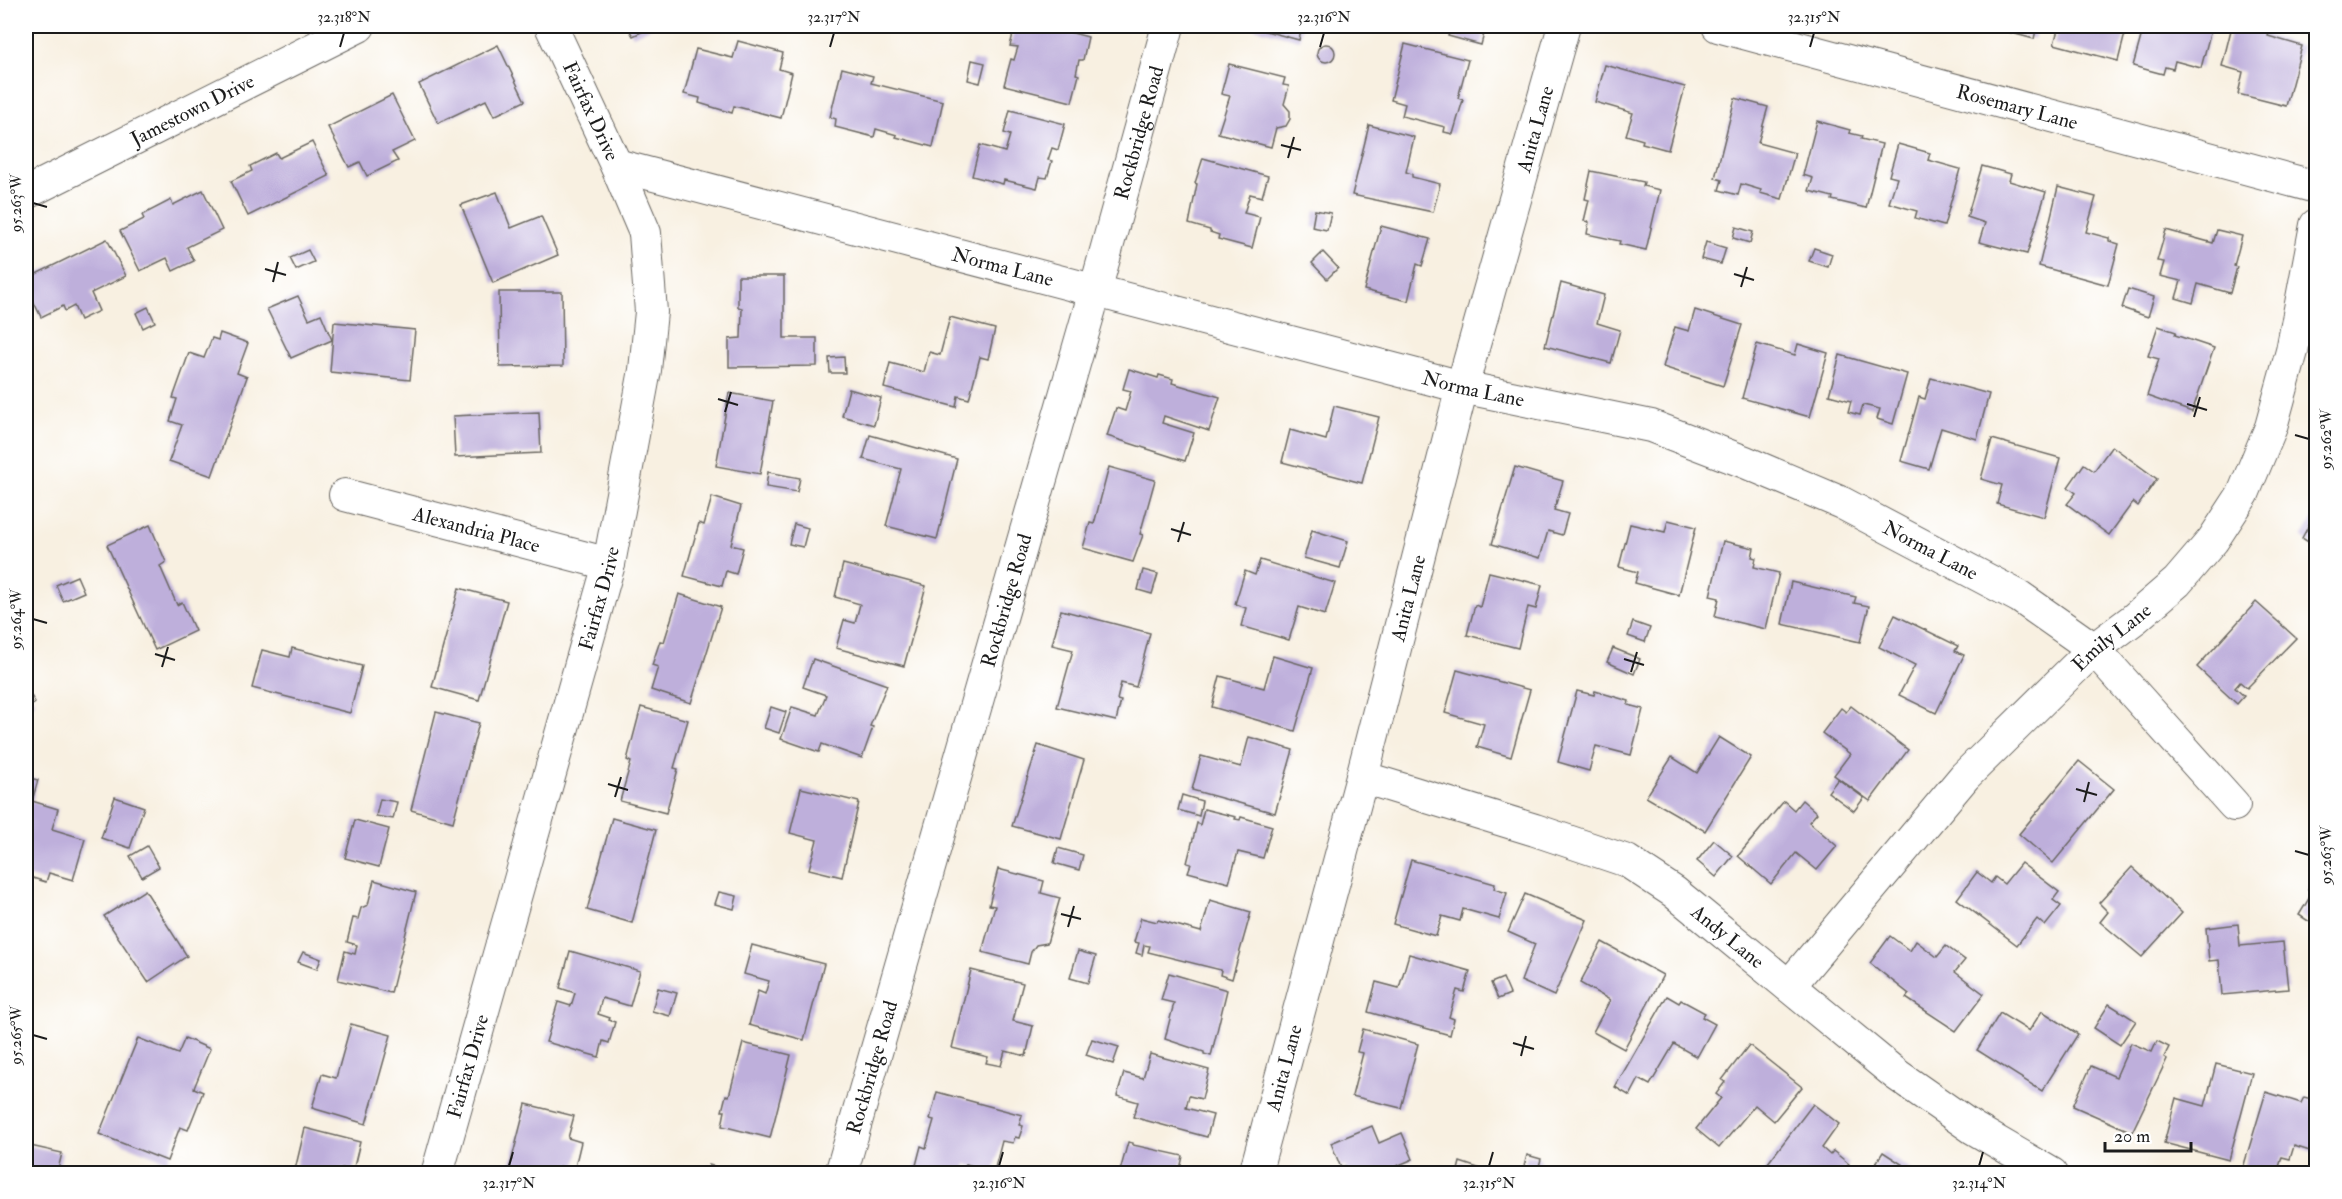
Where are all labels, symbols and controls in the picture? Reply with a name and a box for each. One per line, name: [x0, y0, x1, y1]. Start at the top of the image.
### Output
text: 32.318°N: [317, 8, 371, 27]
text: 32.317°N: [808, 8, 861, 27]
text: 32.316°N: [1297, 8, 1351, 27]
text: 32.315°N: [1788, 8, 1841, 27]
street label: Fairfax Drive: [557, 57, 625, 165]
street label: Rockbridge Road: [1108, 63, 1169, 202]
street label: Jamestown Drive: [125, 68, 258, 152]
street label: Rosemary Lane: [1954, 78, 2081, 135]
street label: Anita Lane: [1511, 83, 1559, 176]
text: 95.263°W: [7, 173, 26, 233]
street label: Norma Lane: [949, 241, 1056, 292]
street label: Norma Lane: [1420, 365, 1527, 412]
text: 95.262°W: [2317, 408, 2336, 470]
street label: Alexandria Place: [409, 501, 543, 558]
street label: Norma Lane: [1879, 515, 1983, 585]
street label: Rockbridge Road: [975, 530, 1037, 670]
street label: Fairfax Drive: [573, 544, 624, 653]
street label: Anita Lane: [1385, 552, 1431, 645]
text: 95.264°W: [7, 588, 26, 650]
street label: Emily Lane: [2066, 598, 2156, 676]
text: 95.263°W: [2317, 825, 2336, 885]
street label: Andy Lane: [1685, 898, 1770, 974]
street label: Rockbridge Road: [841, 998, 903, 1137]
text: 95.265°W: [7, 1005, 26, 1066]
street label: Fairfax Drive: [441, 1011, 494, 1121]
street label: Anita Lane: [1260, 1022, 1307, 1115]
scale bar: [2105, 1115, 2190, 1153]
text: 20 m: [2114, 1125, 2150, 1148]
text: 32.317°N: [483, 1174, 536, 1193]
text: 32.316°N: [972, 1174, 1026, 1193]
text: 32.315°N: [1463, 1174, 1516, 1193]
text: 32.314°N: [1952, 1174, 2007, 1193]

